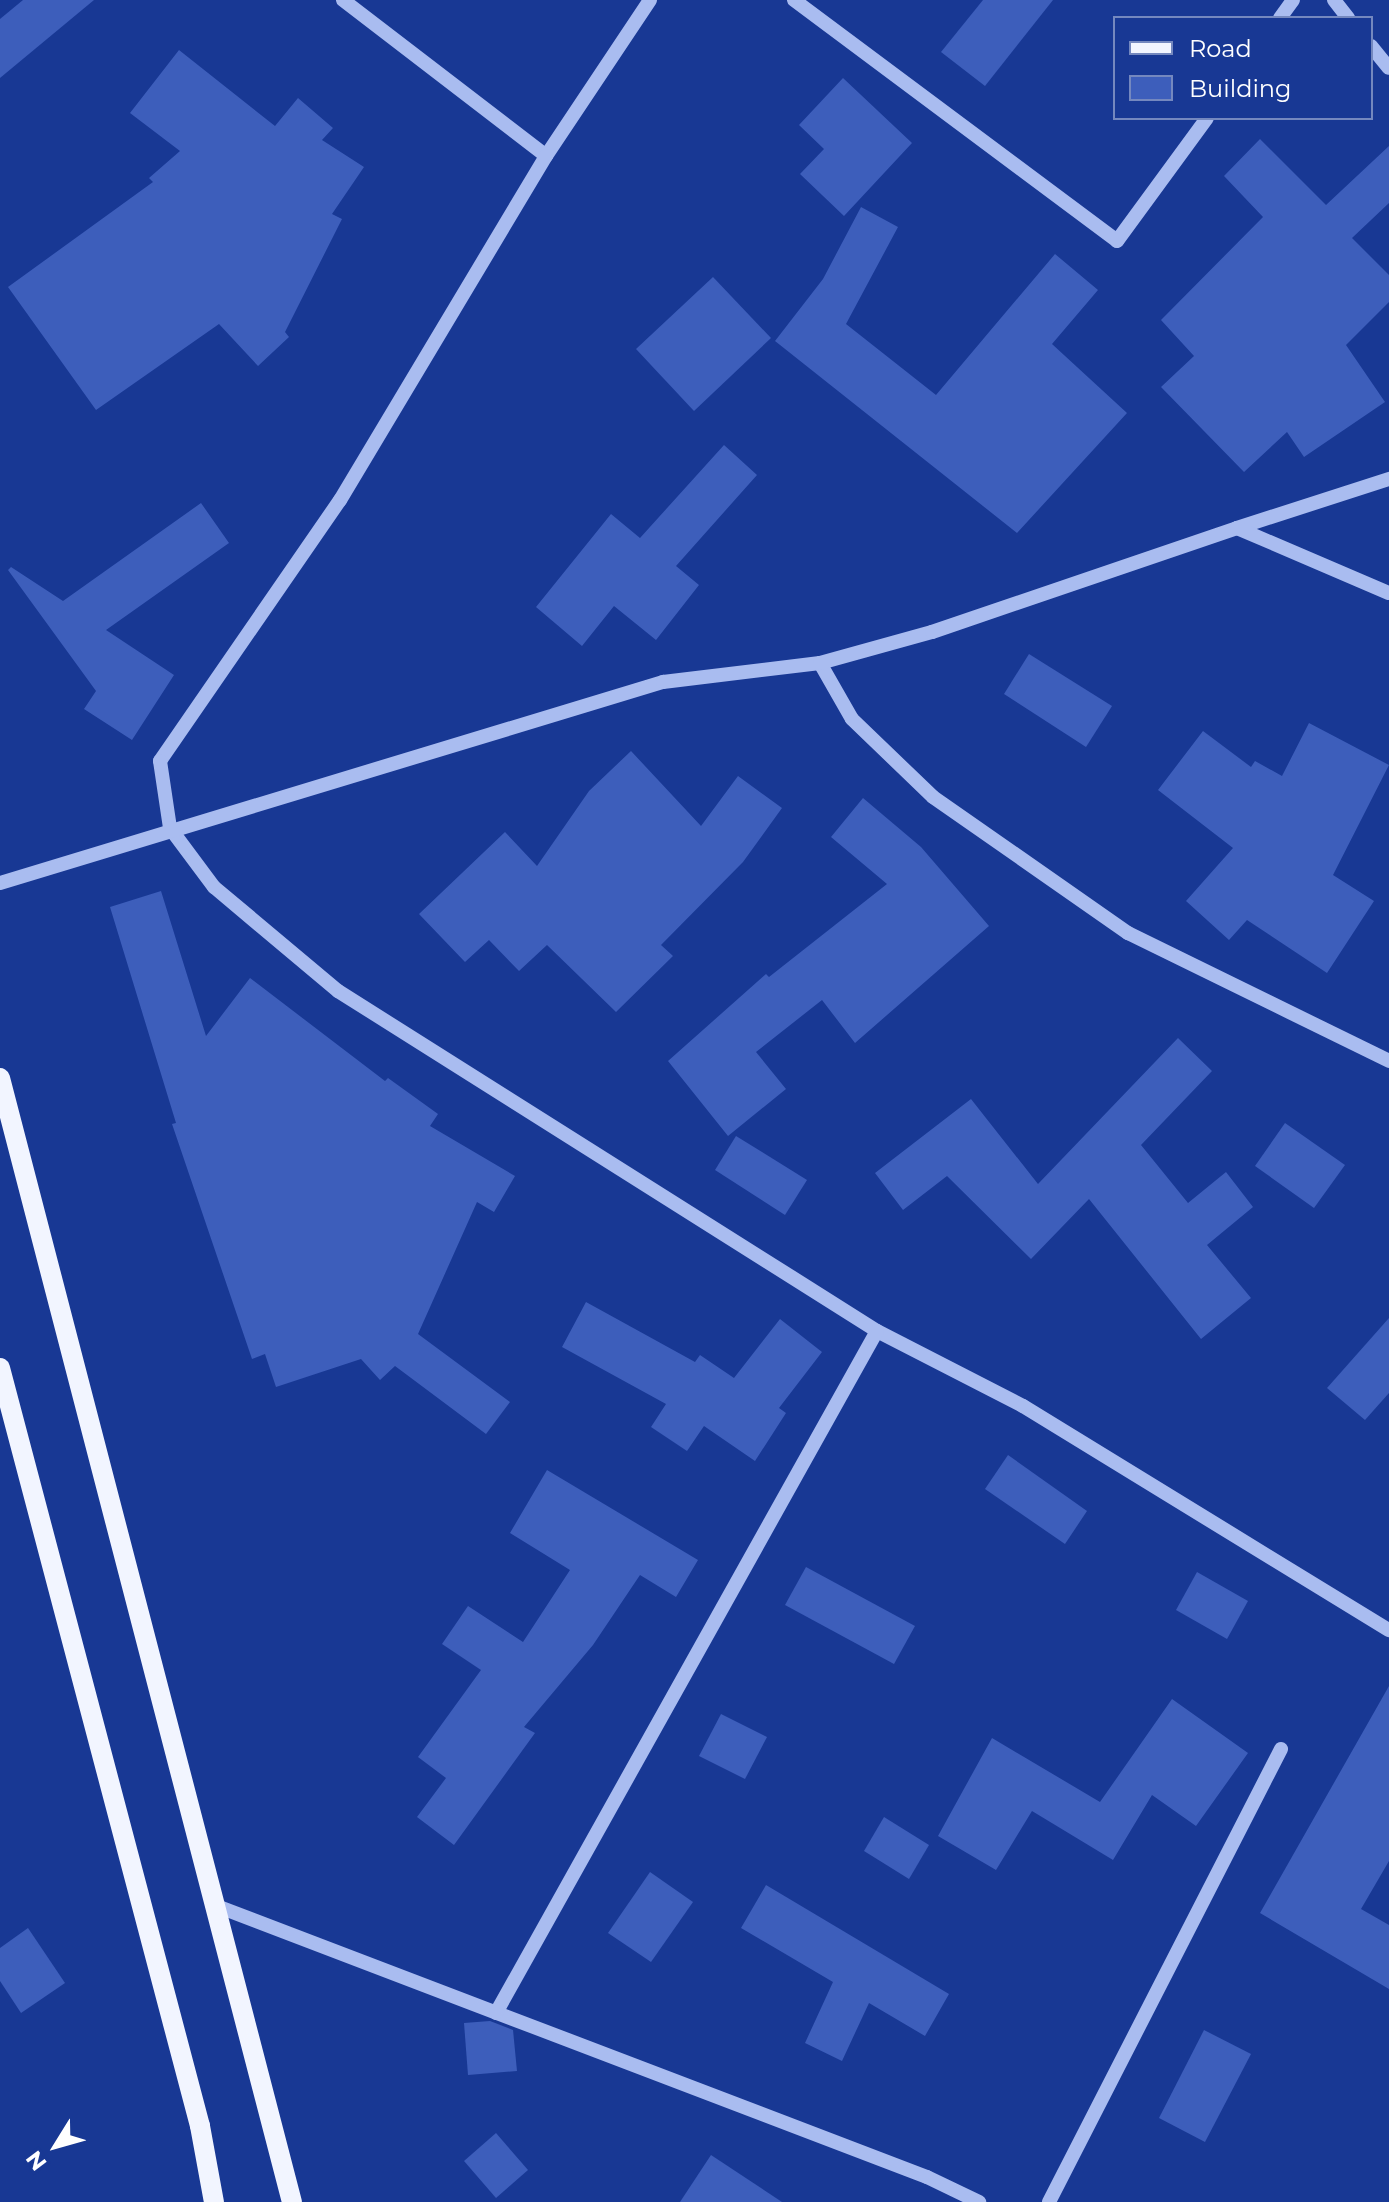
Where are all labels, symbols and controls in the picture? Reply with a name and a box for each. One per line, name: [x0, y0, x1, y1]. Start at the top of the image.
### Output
legend: [1113, 16, 1373, 120]
text: Road: [1189, 34, 1252, 63]
text: Building: [1189, 74, 1292, 103]
north arrow: [16, 2106, 96, 2186]
text: N: [20, 2146, 53, 2176]

